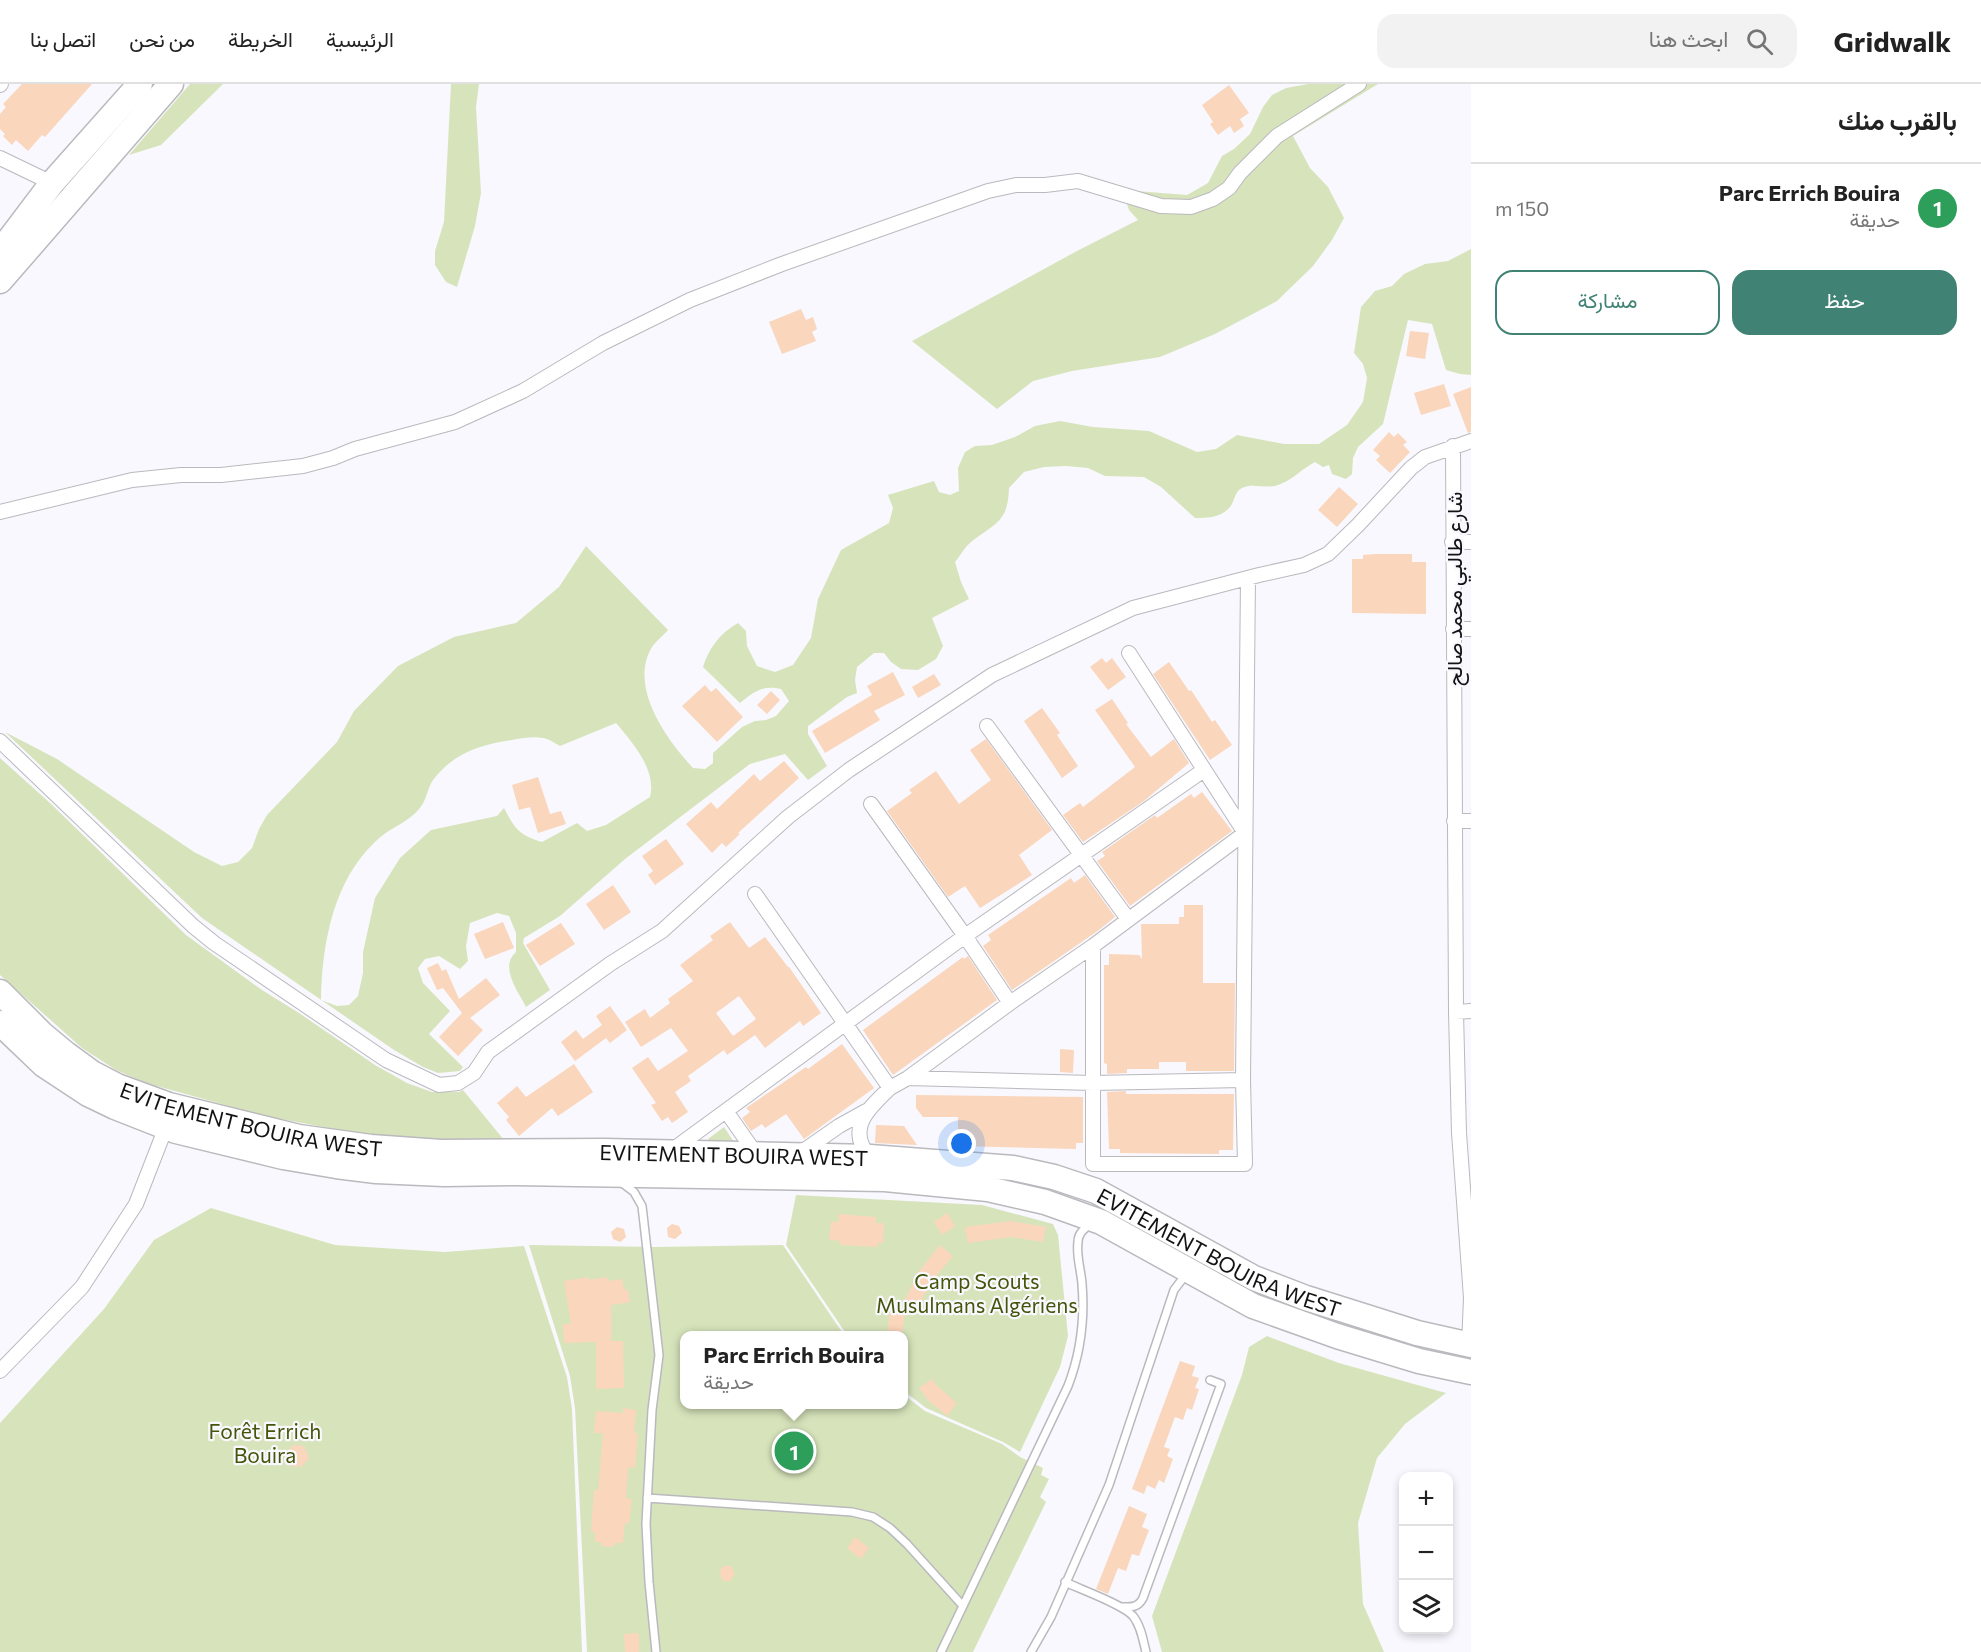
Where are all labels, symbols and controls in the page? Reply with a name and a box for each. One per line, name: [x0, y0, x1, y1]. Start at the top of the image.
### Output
search box: [1377, 14, 1797, 68]
text: Gridwalk: [1833, 24, 1951, 58]
text: ابحث هنا: [1649, 25, 1728, 52]
icon: search: [1743, 25, 1776, 58]
text: اتصل بنا: [30, 26, 96, 51]
text: من نحن: [129, 26, 195, 51]
text: الخريطة: [228, 26, 293, 51]
text: الرئيسية: [326, 26, 394, 51]
text: بالقرب منك: [1838, 104, 1957, 135]
text: Parc Errich Bouira: [1719, 179, 1900, 206]
text: 150 m: [1495, 196, 1549, 220]
text: 1: [1933, 196, 1942, 220]
text: حديقة: [1849, 207, 1900, 231]
button: مشاركة: [1495, 270, 1720, 335]
button: حفظ: [1732, 270, 1957, 335]
street label: شارع طالبي محمد صالح: [1441, 492, 1472, 686]
street label: EVITEMENT BOUIRA WEST: [117, 1076, 383, 1160]
your location: [947, 1129, 976, 1158]
street label: EVITEMENT BOUIRA WEST: [599, 1138, 868, 1169]
street label: EVITEMENT BOUIRA WEST: [1093, 1182, 1344, 1321]
park label: Camp Scouts Musulmans Algériens: [876, 1268, 1078, 1317]
popup: [680, 1331, 908, 1409]
text: Parc Errich Bouira: [703, 1341, 885, 1368]
text: حديقة: [703, 1369, 754, 1393]
park label: Forêt Errich Bouira: [209, 1418, 321, 1467]
pin: 1: [774, 1428, 814, 1474]
map controls: [1399, 1472, 1453, 1634]
button: +: [1399, 1472, 1453, 1526]
button: −: [1399, 1526, 1453, 1580]
button: layers: [1399, 1580, 1453, 1634]

